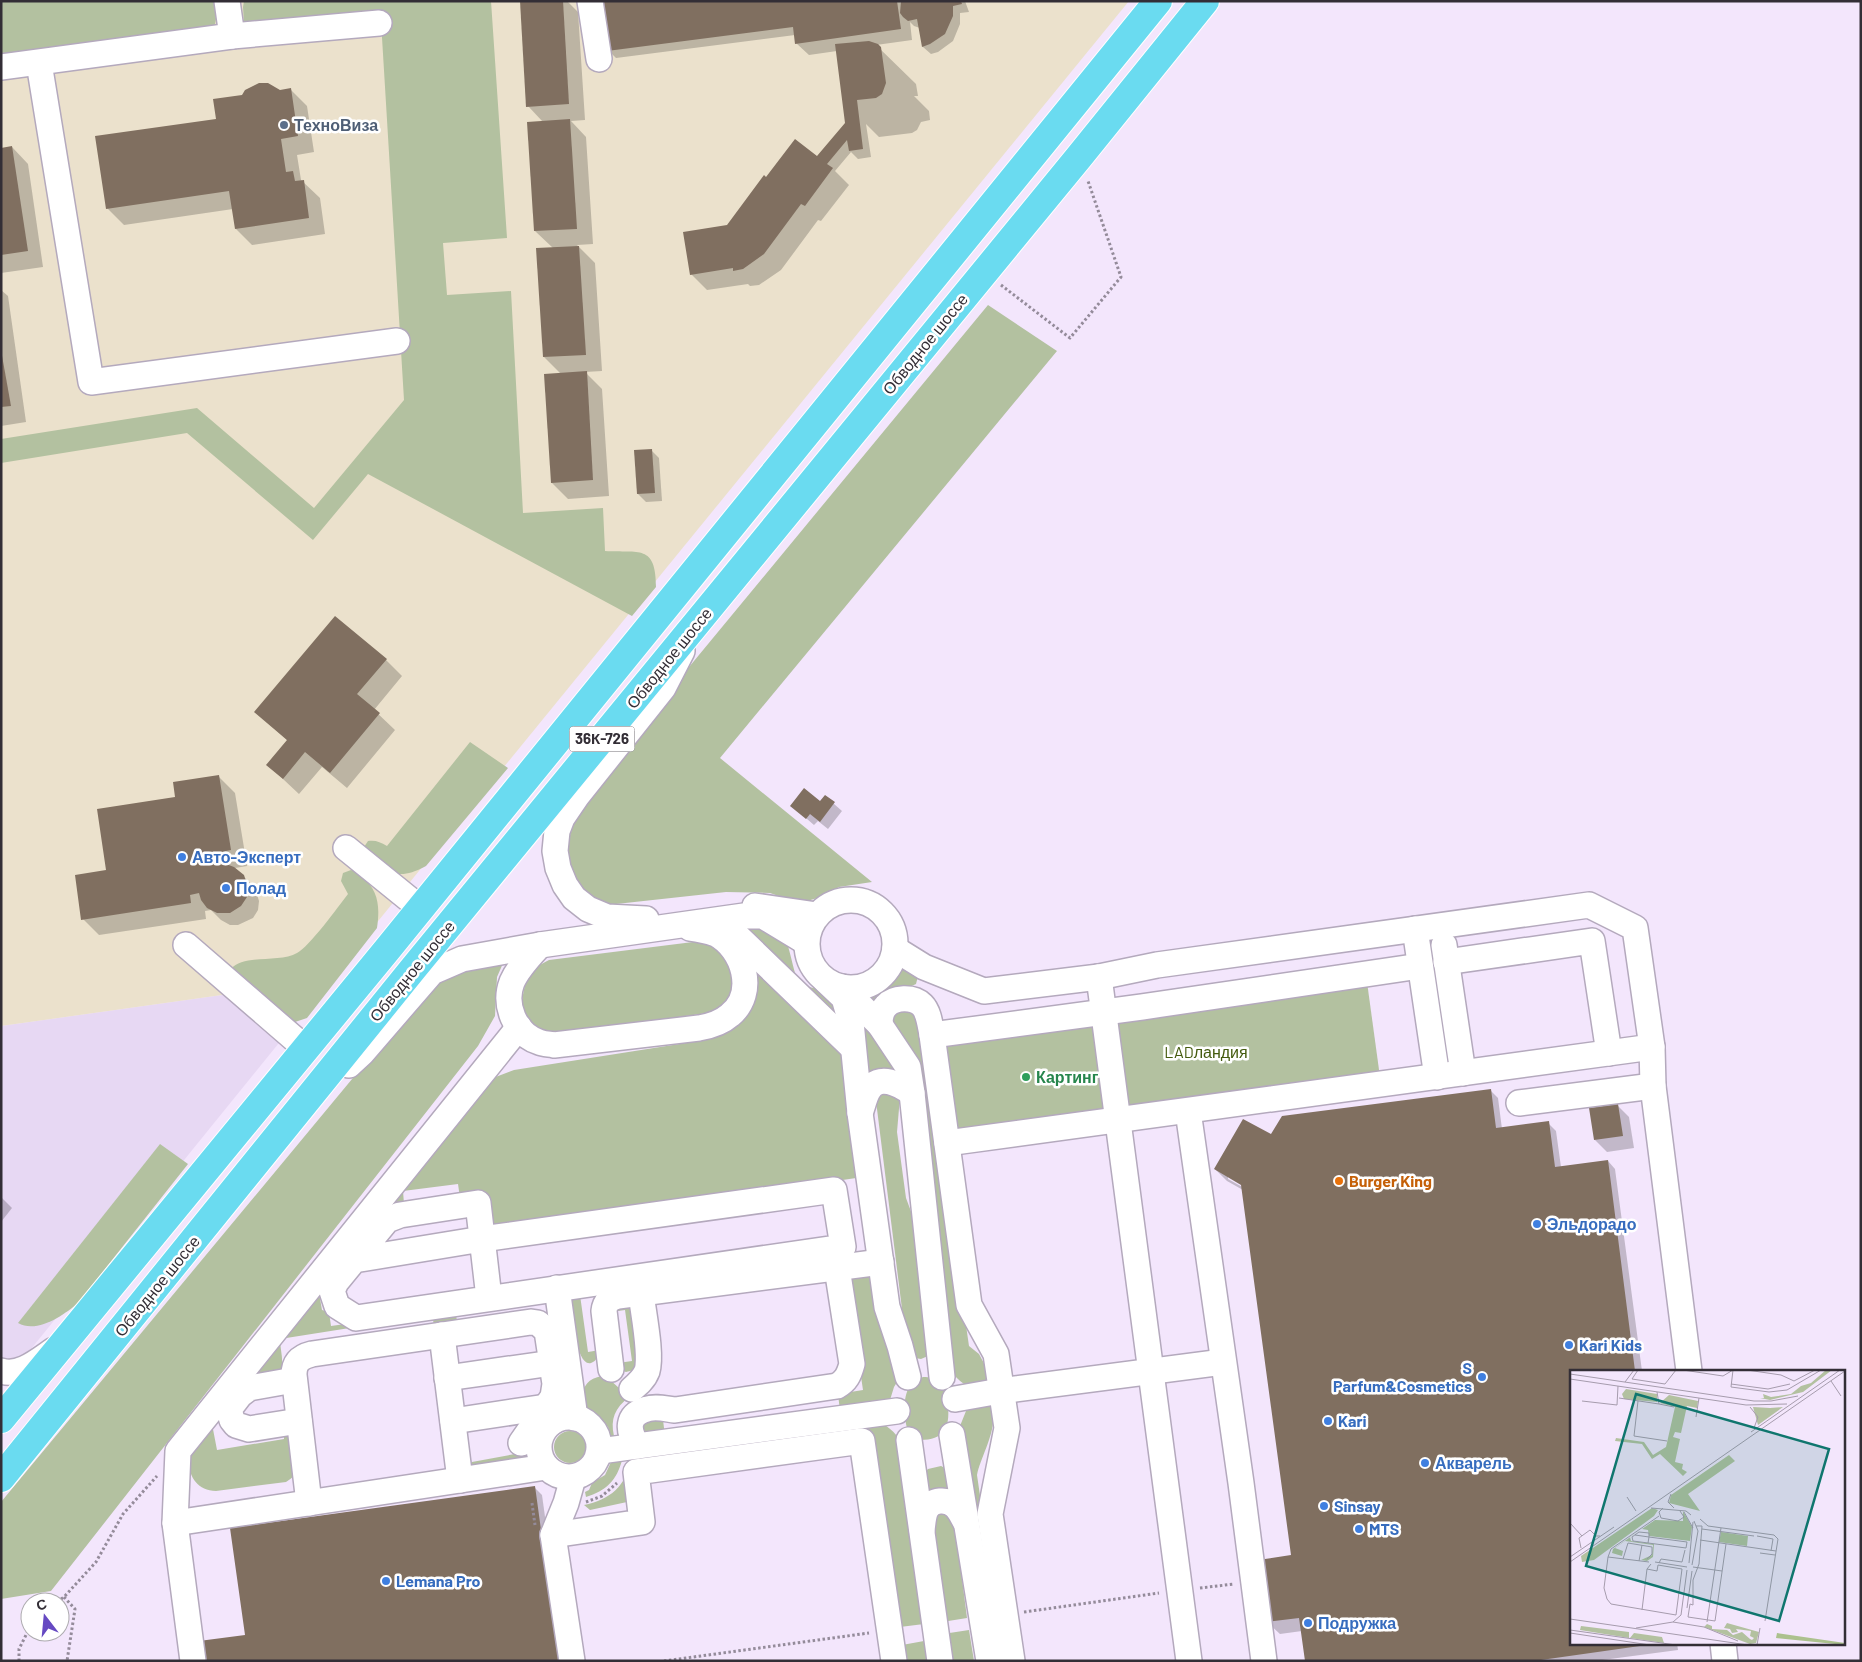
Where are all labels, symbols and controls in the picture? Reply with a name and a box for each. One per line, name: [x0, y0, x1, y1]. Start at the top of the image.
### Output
place label: ТехноВиза: [294, 115, 378, 134]
marker: ТехноВиза: [278, 119, 290, 131]
street label: Обводное шоссе: [878, 289, 971, 398]
street label: Обводное шоссе: [622, 603, 715, 712]
road number: 36К-726: [570, 726, 634, 752]
place label: Авто-Эксперт: [192, 847, 301, 866]
marker: Авто-Эксперт: [176, 851, 188, 863]
place label: Полад: [236, 878, 286, 897]
marker: Полад: [220, 882, 232, 894]
street label: Обводное шоссе: [365, 916, 458, 1025]
park label: LADландия: [1164, 1042, 1248, 1061]
place label: Картинг: [1036, 1067, 1099, 1086]
marker: Картинг: [1020, 1071, 1032, 1083]
place label: Burger King: [1349, 1171, 1432, 1190]
marker: Burger King: [1333, 1175, 1345, 1187]
place label: Эльдорадо: [1547, 1214, 1637, 1233]
marker: Эльдорадо: [1531, 1218, 1543, 1230]
street label: Обводное шоссе: [110, 1231, 203, 1340]
place label: Kari Kids: [1579, 1335, 1642, 1354]
marker: Kari Kids: [1563, 1339, 1575, 1351]
place label: S Parfum&Cosmetics: [1333, 1358, 1472, 1395]
inset map: [1570, 1370, 1844, 1644]
marker: S Parfum&Cosmetics: [1476, 1371, 1488, 1383]
place label: Kari: [1338, 1411, 1367, 1430]
marker: Kari: [1322, 1415, 1334, 1427]
place label: Акварель: [1435, 1453, 1512, 1472]
marker: Акварель: [1419, 1457, 1431, 1469]
place label: Sinsay: [1334, 1496, 1381, 1515]
marker: Sinsay: [1318, 1500, 1330, 1512]
place label: MTS: [1369, 1519, 1399, 1538]
marker: MTS: [1353, 1523, 1365, 1535]
place label: Lemana Pro: [396, 1571, 481, 1590]
marker: Lemana Pro: [380, 1575, 392, 1587]
north arrow: [20, 1592, 70, 1642]
text: С: [34, 1594, 48, 1614]
place label: Подружка: [1318, 1613, 1396, 1632]
marker: Подружка: [1302, 1617, 1314, 1629]

